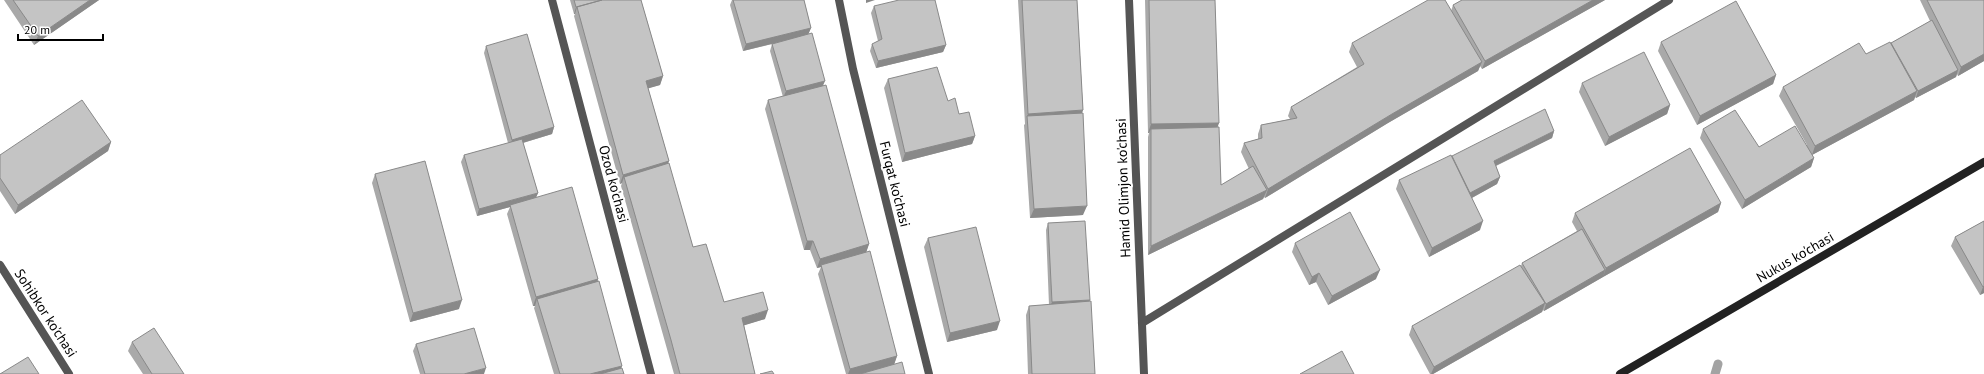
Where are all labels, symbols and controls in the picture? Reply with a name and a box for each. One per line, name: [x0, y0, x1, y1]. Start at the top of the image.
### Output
scale bar: [18, 16, 103, 42]
text: 20 m: [24, 22, 50, 37]
street label: Hamid Olimjon ko'chasi: [1112, 118, 1134, 258]
street label: Furqat ko'chasi: [876, 139, 914, 229]
street label: Ozod ko'chasi: [595, 143, 633, 225]
street label: Nukus ko'chasi: [1753, 228, 1837, 286]
street label: Sohibkor ko'chasi: [11, 265, 81, 361]

